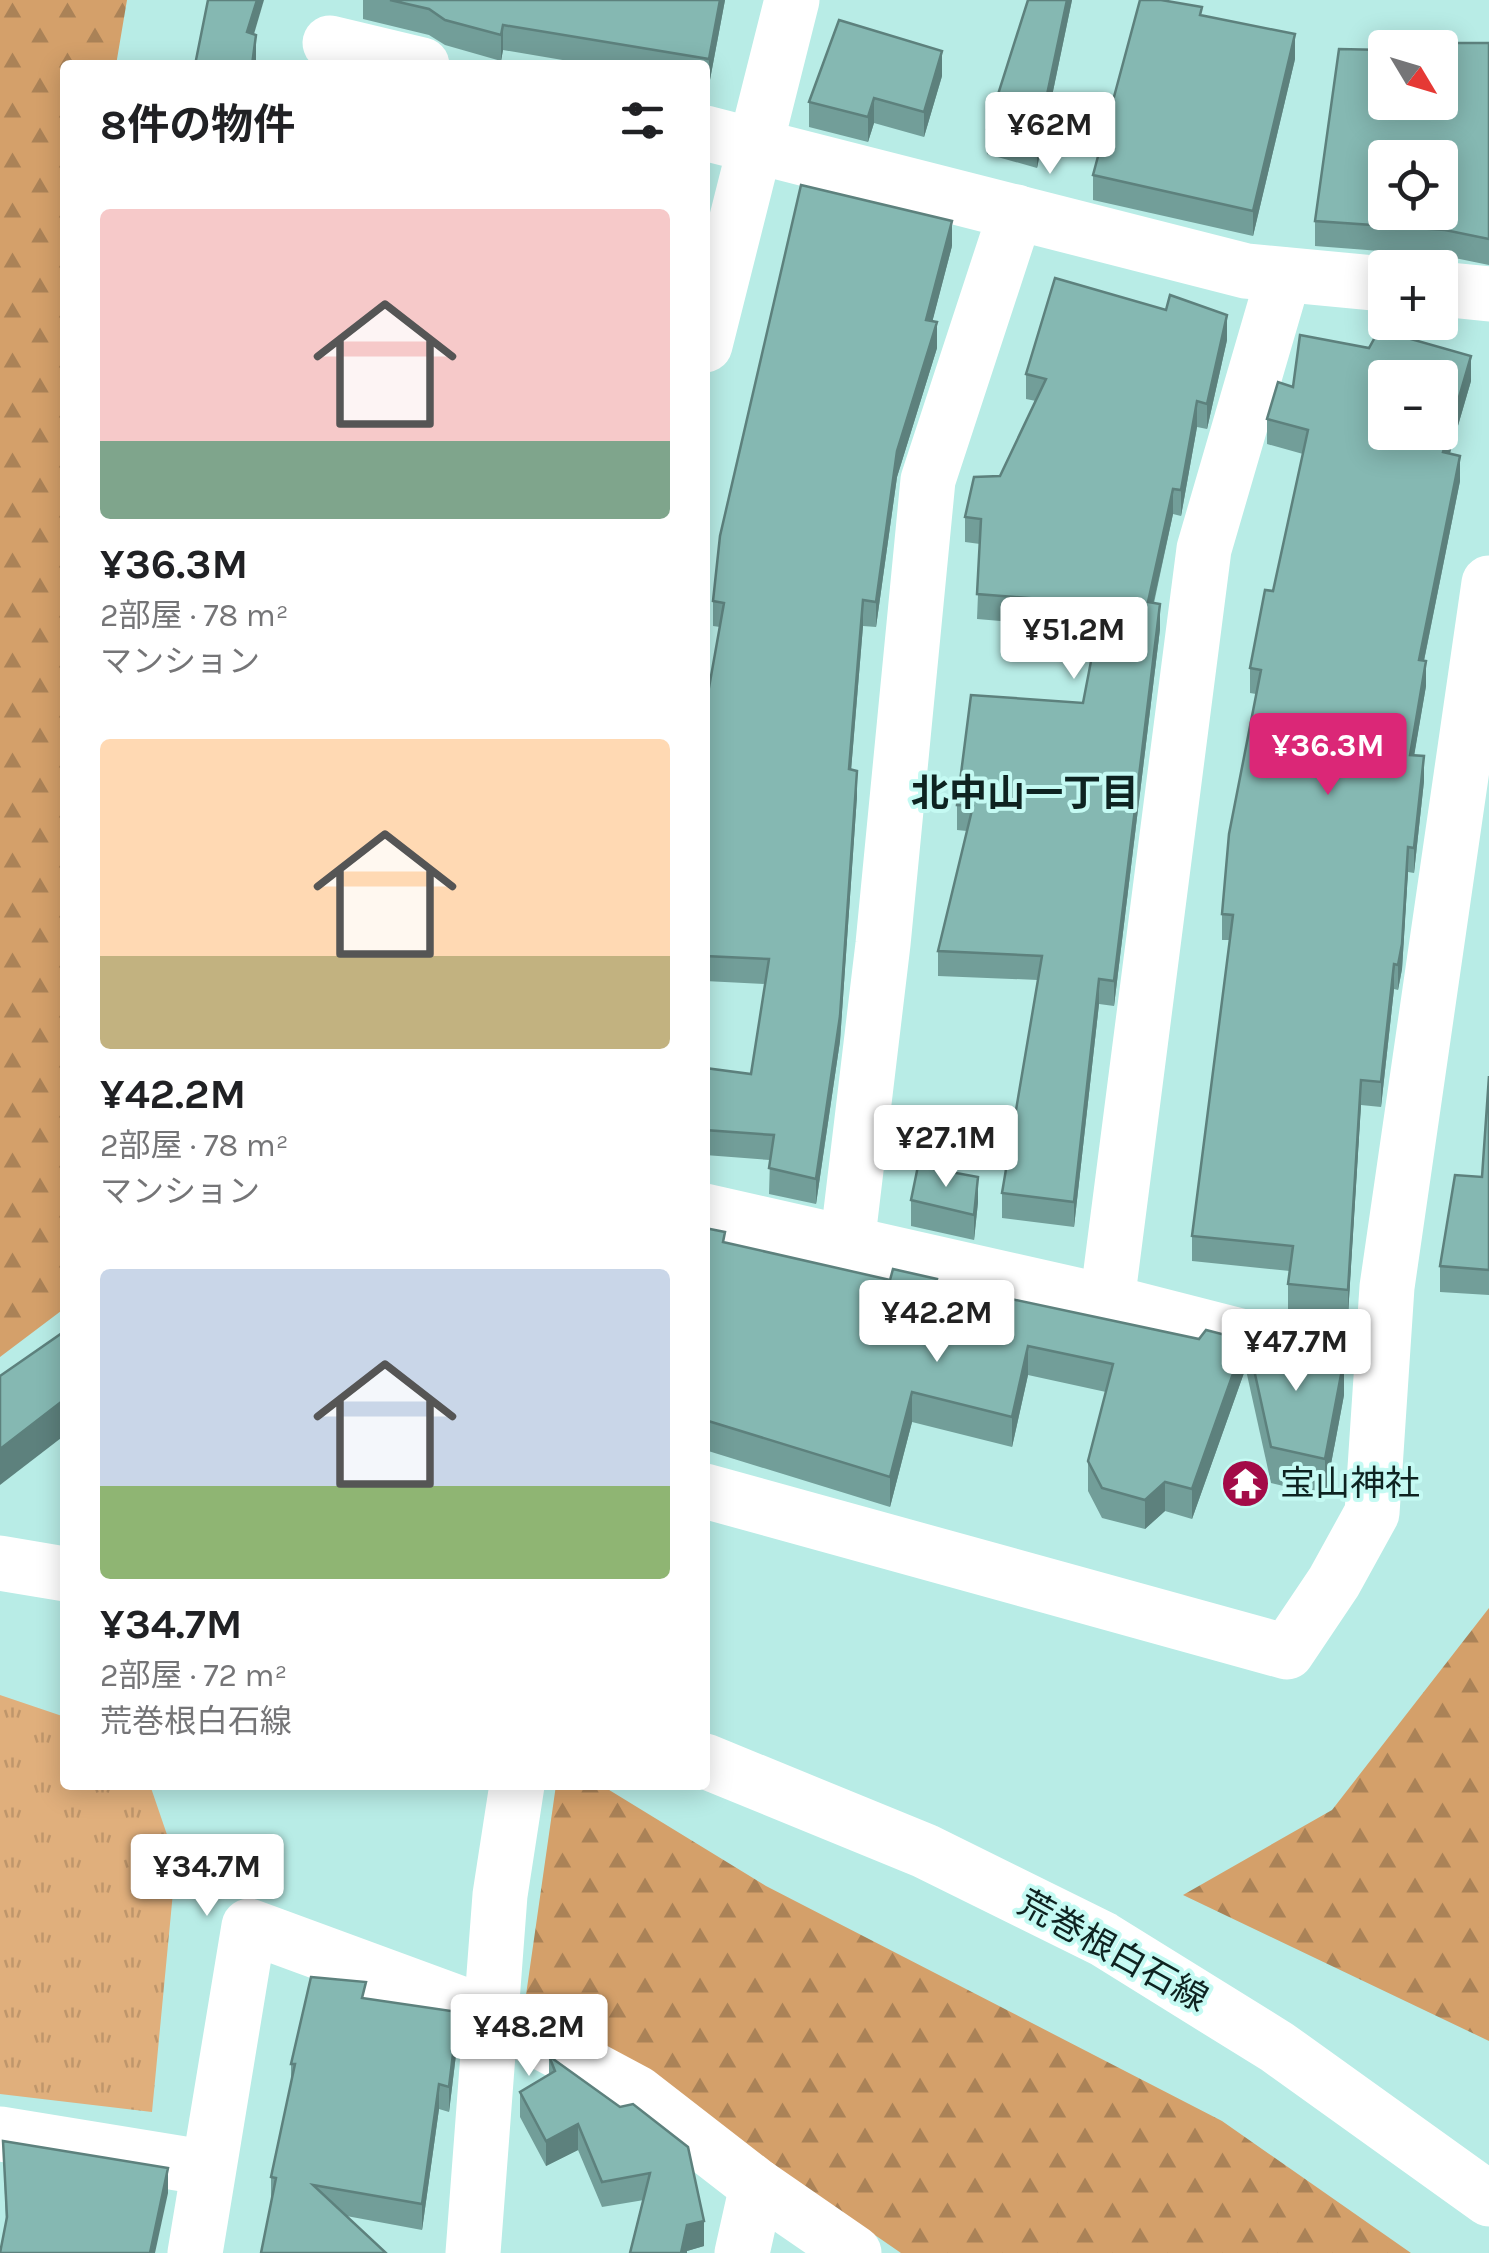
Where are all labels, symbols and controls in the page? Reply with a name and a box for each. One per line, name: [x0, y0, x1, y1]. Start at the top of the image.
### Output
north arrow: [1368, 30, 1458, 120]
map controls: [1368, 30, 1458, 450]
pin: ¥62M: [991, 92, 1109, 177]
icon: filters: [615, 93, 670, 148]
text: 8件の物件: [100, 100, 295, 150]
text: ¥62M: [1007, 106, 1093, 143]
button: locate: [1368, 140, 1458, 230]
button: +: [1368, 250, 1458, 340]
icon: home: [295, 274, 475, 454]
button: −: [1368, 360, 1458, 450]
text: ¥36.3M: [100, 539, 248, 589]
text: 2部屋 · 78 m²: [100, 597, 289, 634]
pin: ¥51.2M: [993, 597, 1155, 682]
text: ¥51.2M: [1022, 611, 1126, 648]
text: マンション: [100, 643, 260, 680]
pin: ¥36.3M: [1247, 713, 1409, 798]
text: ¥36.3M: [1272, 727, 1384, 764]
district label: 北中山一丁目: [911, 771, 1139, 816]
icon: home: [295, 804, 475, 984]
text: ¥42.2M: [100, 1069, 246, 1119]
pin: ¥27.1M: [865, 1105, 1027, 1190]
text: ¥27.1M: [896, 1119, 996, 1156]
text: 2部屋 · 78 m²: [100, 1127, 289, 1164]
text: マンション: [100, 1173, 260, 1210]
pin: ¥42.2M: [856, 1280, 1018, 1365]
text: ¥42.2M: [881, 1294, 993, 1331]
pin: ¥47.7M: [1215, 1309, 1377, 1394]
text: ¥47.7M: [1244, 1323, 1348, 1360]
icon: home: [295, 1334, 475, 1514]
temple icon: 宝山神社: [1219, 1457, 1271, 1509]
place label: 宝山神社: [1280, 1463, 1420, 1504]
text: ¥34.7M: [100, 1599, 242, 1649]
text: 2部屋 · 72 m²: [100, 1657, 287, 1694]
text: 荒巻根白石線: [100, 1703, 292, 1740]
pin: ¥34.7M: [126, 1834, 288, 1919]
text: ¥34.7M: [153, 1848, 261, 1885]
street label: 荒巻根白石線: [1011, 1882, 1215, 2020]
pin: ¥48.2M: [448, 1994, 610, 2079]
text: ¥48.2M: [473, 2008, 585, 2045]

